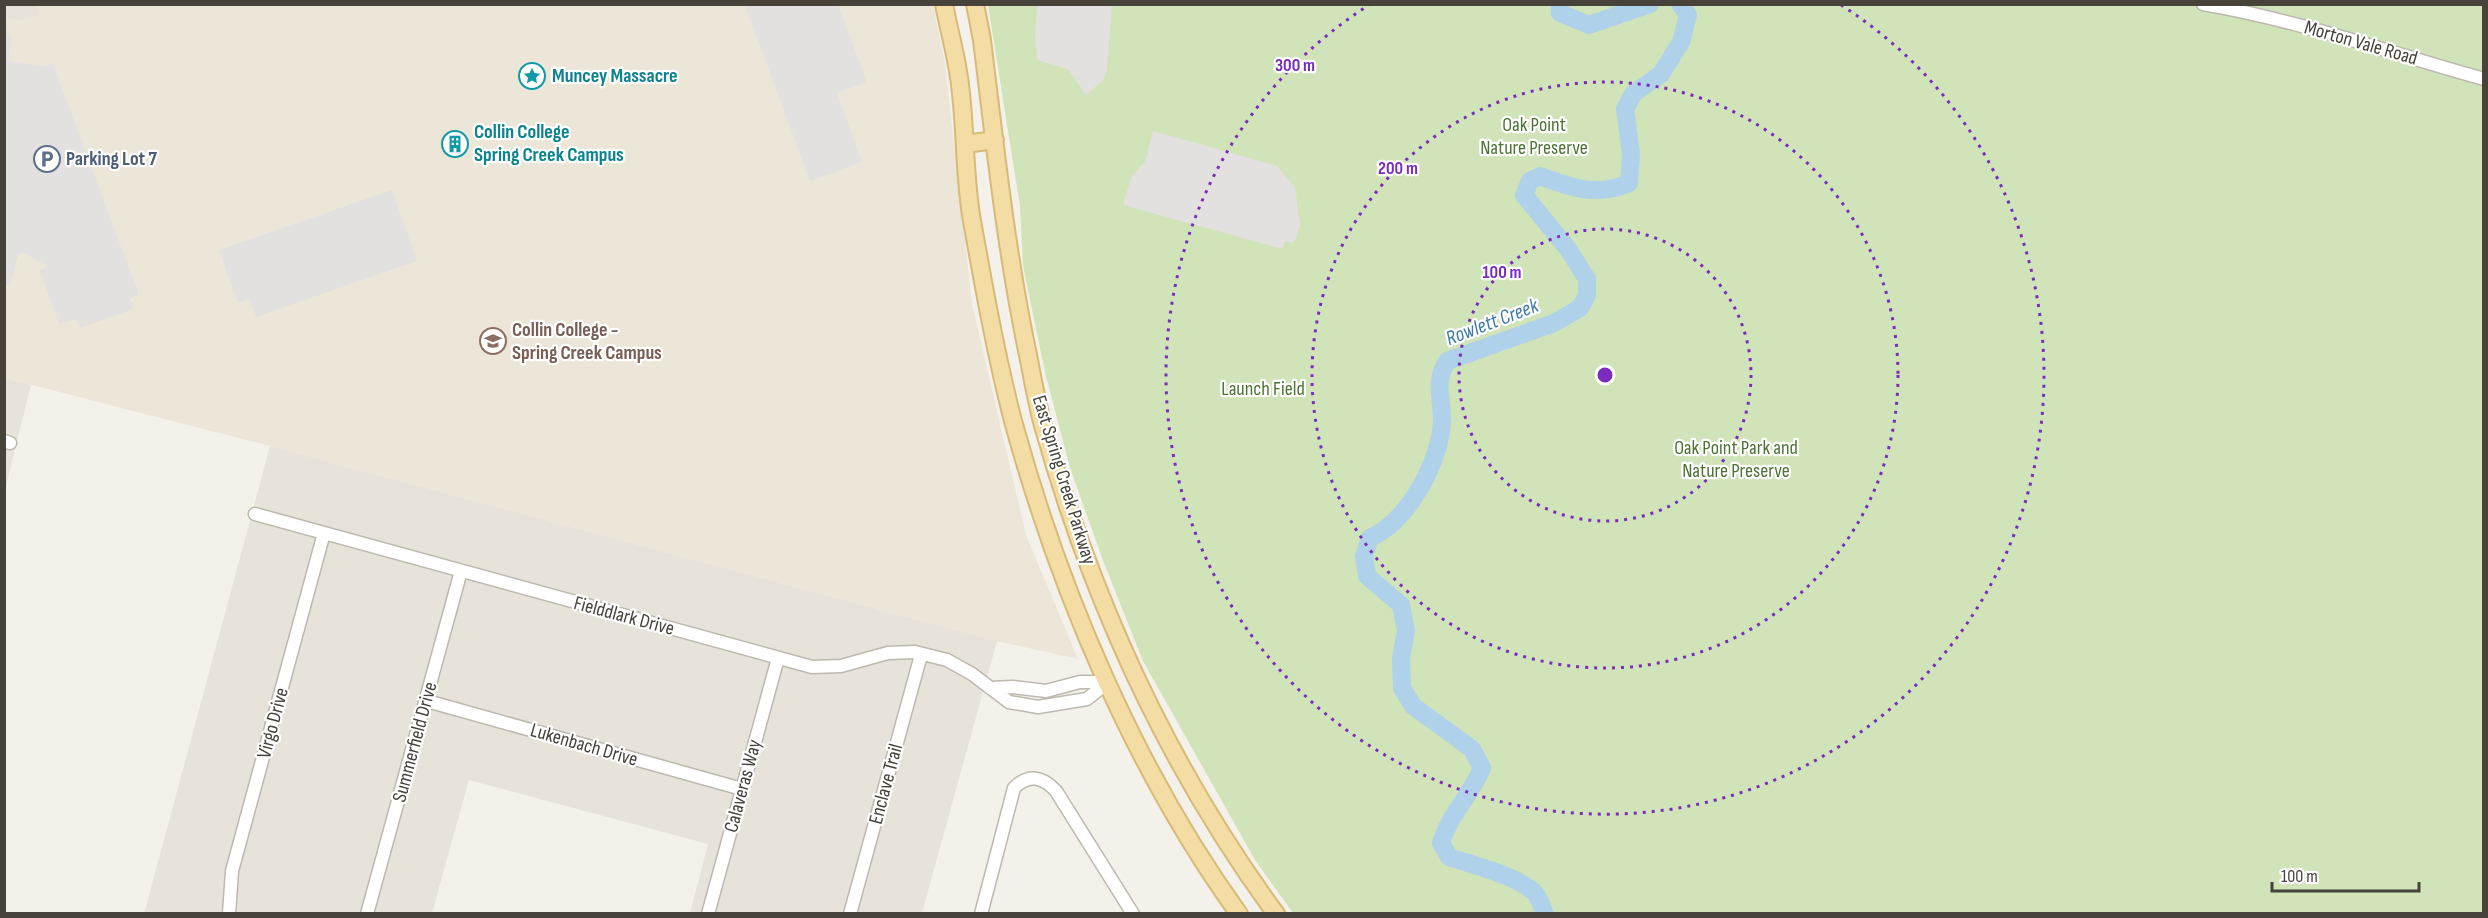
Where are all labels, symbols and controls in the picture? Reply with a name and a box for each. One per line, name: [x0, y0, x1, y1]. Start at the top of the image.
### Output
street label: Morton Vale Road: [2302, 15, 2420, 71]
text: 300 m: [1275, 55, 1315, 76]
place icon: Muncey Massacre: [517, 61, 547, 91]
place label: Muncey Massacre: [552, 64, 678, 88]
park label: Oak Point Nature Preserve: [1480, 113, 1588, 160]
place label: Collin College Spring Creek Campus: [474, 120, 624, 167]
building icon: Collin College Spring Creek Campus: [440, 129, 470, 159]
parking icon: Parking Lot 7: [32, 144, 62, 174]
place label: Parking Lot 7: [66, 147, 157, 171]
text: 200 m: [1378, 158, 1418, 179]
text: 100 m: [1483, 262, 1522, 283]
water label: Rowlett Creek: [1442, 293, 1543, 351]
place label: Collin College - Spring Creek Campus: [512, 318, 662, 365]
school or university icon: Collin College - Spring Creek Campus: [478, 326, 508, 356]
centre of rings: [1595, 365, 1615, 385]
park label: Launch Field: [1221, 377, 1305, 401]
street label: East Spring Creek Parkway: [1027, 393, 1101, 568]
park label: Oak Point Park and Nature Preserve: [1674, 436, 1798, 483]
street label: Fielddlark Drive: [571, 591, 677, 641]
street label: Summerfield Drive: [387, 679, 443, 805]
street label: Virgo Drive: [252, 685, 294, 761]
street label: Lukenbach Drive: [528, 718, 640, 772]
street label: Calaveras Way: [719, 737, 767, 835]
street label: Enclave Trail: [864, 741, 908, 827]
scale bar: [2272, 855, 2419, 893]
text: 100 m: [2281, 866, 2318, 887]

